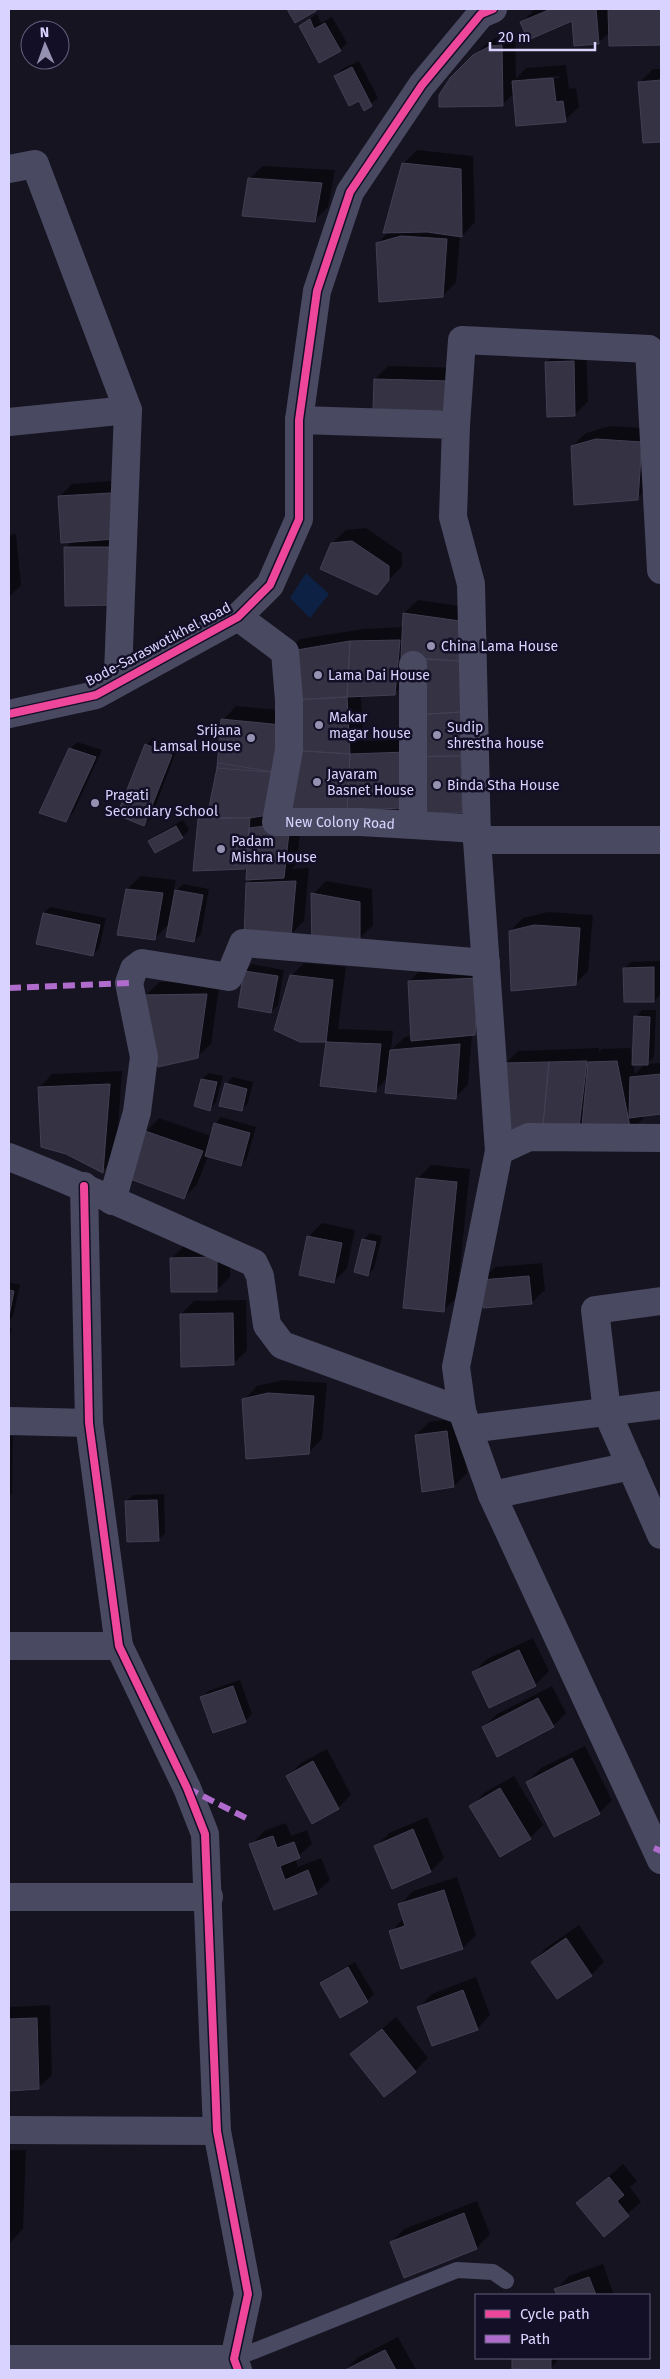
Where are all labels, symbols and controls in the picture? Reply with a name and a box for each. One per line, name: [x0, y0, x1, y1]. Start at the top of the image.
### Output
north arrow: [20, 20, 70, 70]
scale bar: [490, 20, 595, 52]
text: N: [40, 24, 50, 41]
text: 20 m: [498, 28, 531, 46]
street label: Bode-Saraswotikhel Road: [83, 599, 234, 690]
place label: China Lama House: [441, 638, 558, 655]
marker: China Lama House: [425, 640, 437, 652]
place label: Lama Dai House: [328, 667, 430, 684]
marker: Lama Dai House: [312, 669, 324, 681]
place label: Makar magar house: [329, 709, 411, 742]
marker: Makar magar house: [313, 719, 325, 731]
place label: Sudip shrestha house: [447, 719, 544, 752]
place label: Srijana Lamsal House: [153, 722, 241, 755]
marker: Sudip shrestha house: [431, 729, 443, 741]
marker: Srijana Lamsal House: [245, 732, 257, 744]
place label: Jayaram Basnet House: [327, 766, 414, 799]
marker: Jayaram Basnet House: [311, 776, 323, 788]
place label: Binda Stha House: [447, 777, 560, 794]
marker: Binda Stha House: [431, 779, 443, 791]
place label: Pragati Secondary School: [105, 787, 218, 820]
marker: Pragati Secondary School: [89, 797, 101, 809]
street label: New Colony Road: [285, 814, 395, 833]
place label: Padam Mishra House: [231, 833, 317, 866]
marker: Padam Mishra House: [215, 843, 227, 855]
legend: [475, 2294, 650, 2359]
text: Cycle path: [520, 2305, 590, 2323]
text: Path: [520, 2330, 550, 2348]

